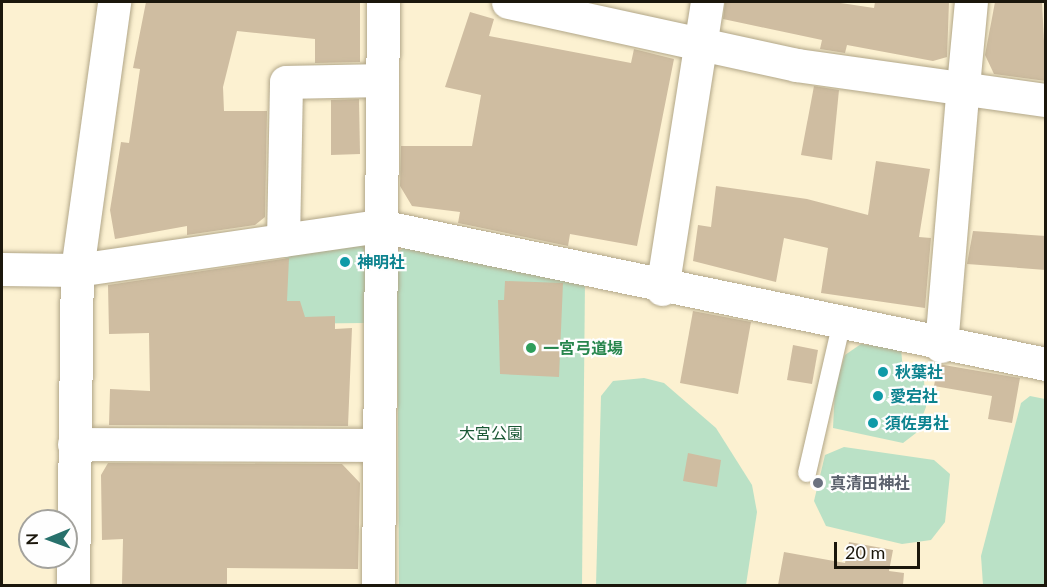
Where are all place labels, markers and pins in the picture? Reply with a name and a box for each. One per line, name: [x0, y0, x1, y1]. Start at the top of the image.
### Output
place label: 神明社: [357, 252, 405, 272]
marker: 神明社: [338, 255, 352, 269]
place label: 一宮弓道場: [543, 338, 623, 358]
marker: 一宮弓道場: [524, 341, 538, 355]
place label: 秋葉社: [895, 362, 943, 382]
marker: 秋葉社: [876, 365, 890, 379]
place label: 愛宕社: [890, 386, 938, 406]
marker: 愛宕社: [871, 389, 885, 403]
place label: 須佐男社: [885, 413, 949, 433]
marker: 須佐男社: [866, 416, 880, 430]
place label: 真清田神社: [830, 473, 910, 493]
marker: 真清田神社: [811, 476, 825, 490]

